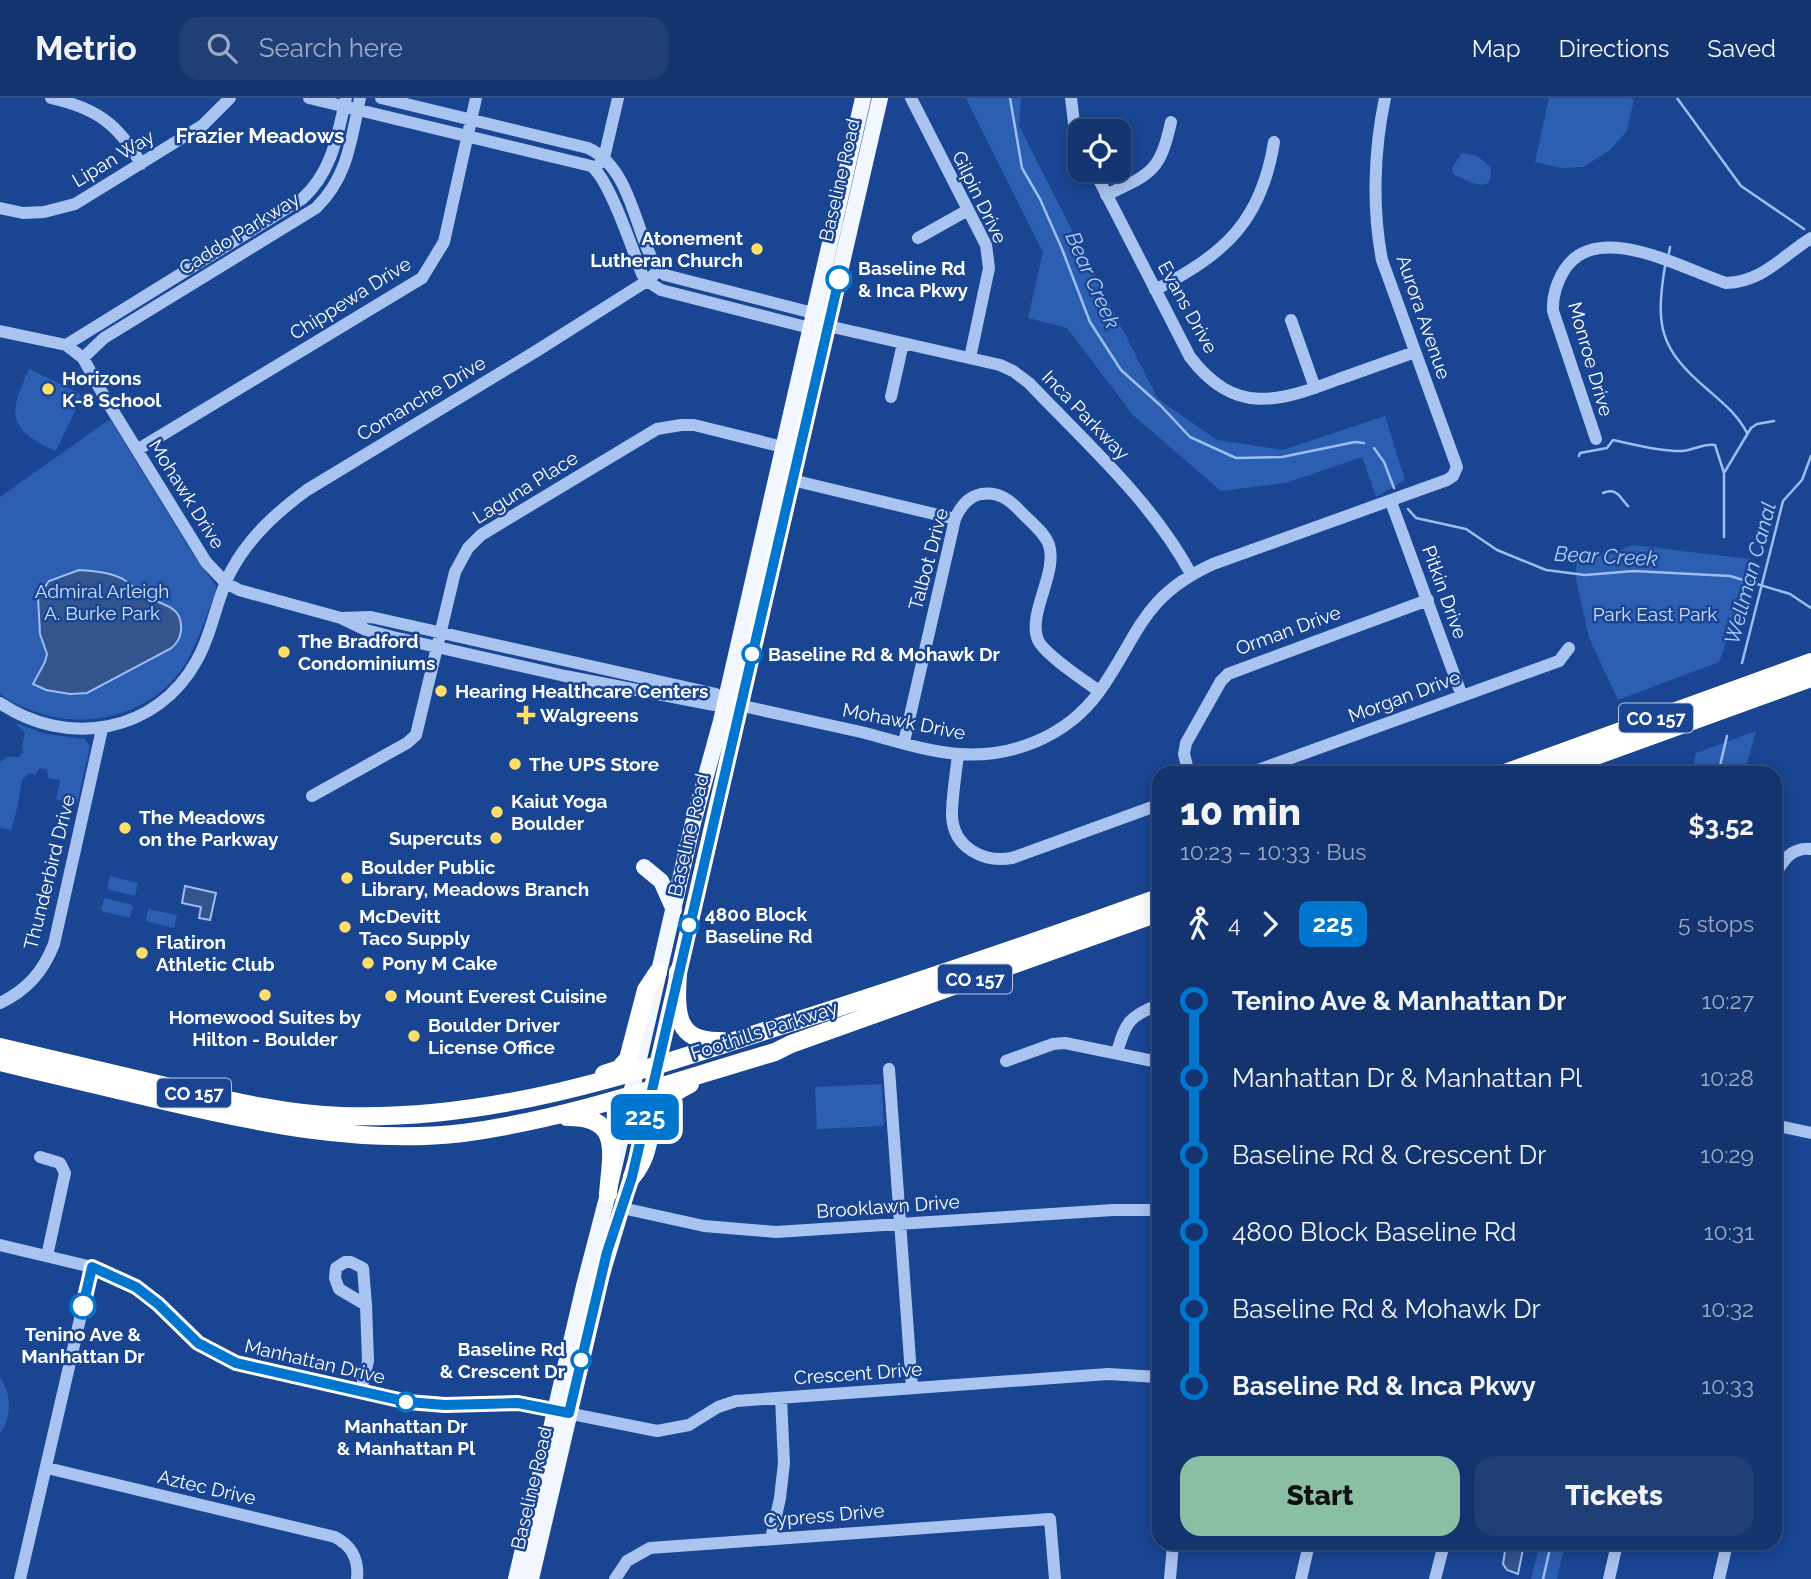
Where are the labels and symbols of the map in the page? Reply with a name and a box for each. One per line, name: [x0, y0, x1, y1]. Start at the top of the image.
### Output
street label: Baseline Road: [814, 116, 864, 244]
district label: Frazier Meadows: [176, 123, 344, 148]
street label: Lipan Way: [68, 125, 158, 191]
street label: Gilpin Drive: [948, 147, 1012, 247]
street label: Caddo Parkway: [175, 187, 303, 279]
place label: Atonement Lutheran Church: [590, 227, 744, 271]
water label: Bear Creek: [1060, 228, 1126, 332]
marker: Atonement Lutheran Church: [749, 241, 765, 257]
street label: Chippewa Drive: [286, 252, 414, 344]
street label: Aurora Avenue: [1393, 252, 1455, 382]
place label: Baseline Rd & Inca Pkwy: [858, 257, 969, 301]
street label: Evans Drive: [1154, 257, 1222, 357]
marker: Baseline Rd & Inca Pkwy: [826, 266, 852, 292]
street label: Monroe Drive: [1564, 299, 1618, 419]
street label: Comanche Drive: [353, 351, 489, 445]
street label: Inca Parkway: [1038, 366, 1134, 464]
place label: Horizons K-8 School: [62, 367, 162, 411]
marker: Horizons K-8 School: [40, 381, 56, 397]
street label: Mohawk Drive: [145, 435, 229, 553]
street label: Laguna Place: [468, 446, 582, 528]
water label: Wellman Canal: [1719, 499, 1781, 647]
street label: Talbot Drive: [904, 506, 952, 612]
water label: Bear Creek: [1554, 541, 1658, 571]
street label: Pitkin Drive: [1418, 542, 1472, 642]
park label: Admiral Arleigh A. Burke Park: [35, 580, 169, 624]
street label: Orman Drive: [1233, 601, 1343, 659]
park label: Park East Park: [1593, 603, 1717, 625]
place label: The Bradford Condominiums: [298, 630, 435, 674]
place label: Baseline Rd & Mohawk Dr: [768, 643, 1001, 665]
marker: The Bradford Condominiums: [276, 644, 292, 660]
marker: Baseline Rd & Mohawk Dr: [742, 644, 762, 664]
street label: Morgan Drive: [1345, 666, 1463, 726]
place label: Hearing Healthcare Centers: [455, 680, 708, 702]
marker: Hearing Healthcare Centers: [433, 683, 449, 699]
street label: Mohawk Drive: [841, 698, 967, 744]
place label: Walgreens: [540, 704, 639, 726]
road number: CO 157: [1619, 704, 1693, 732]
marker: Walgreens: [518, 707, 534, 723]
place label: The UPS Store: [529, 753, 659, 775]
marker: The UPS Store: [507, 756, 523, 772]
street label: Baseline Road: [663, 771, 713, 899]
place label: Kaiut Yoga Boulder: [511, 790, 608, 834]
street label: Thunderbird Drive: [19, 792, 79, 952]
marker: Kaiut Yoga Boulder: [489, 804, 505, 820]
place label: The Meadows on the Parkway: [139, 806, 279, 850]
marker: The Meadows on the Parkway: [117, 820, 133, 836]
place label: Supercuts: [389, 827, 482, 849]
marker: Supercuts: [488, 830, 504, 846]
place label: Boulder Public Library, Meadows Branch: [361, 856, 589, 900]
marker: Boulder Public Library, Meadows Branch: [339, 870, 355, 886]
place label: 4800 Block Baseline Rd: [705, 903, 812, 947]
place label: McDevitt Taco Supply: [359, 905, 471, 949]
marker: 4800 Block Baseline Rd: [679, 915, 699, 935]
marker: McDevitt Taco Supply: [337, 919, 353, 935]
place label: Flatiron Athletic Club: [156, 931, 275, 975]
marker: Flatiron Athletic Club: [134, 945, 150, 961]
place label: Pony M Cake: [382, 952, 497, 974]
marker: Pony M Cake: [360, 955, 376, 971]
road number: CO 157: [938, 964, 1012, 994]
place label: Mount Everest Cuisine: [405, 985, 607, 1007]
marker: Homewood Suites by Hilton - Boulder: [257, 987, 273, 1003]
marker: Mount Everest Cuisine: [383, 988, 399, 1004]
street label: Foothills Parkway: [688, 996, 840, 1064]
place label: Homewood Suites by Hilton - Boulder: [169, 1006, 362, 1050]
place label: Boulder Driver License Office: [428, 1014, 561, 1058]
marker: Boulder Driver License Office: [406, 1028, 422, 1044]
road number: CO 157: [157, 1078, 231, 1108]
line badge: 225: [605, 1094, 685, 1140]
street label: Brooklawn Drive: [816, 1190, 960, 1222]
marker: Tenino Ave & Manhattan Dr: [70, 1293, 96, 1319]
place label: Tenino Ave & Manhattan Dr: [21, 1323, 145, 1367]
street label: Manhattan Drive: [243, 1334, 387, 1388]
place label: Baseline Rd & Crescent Dr: [440, 1338, 566, 1382]
marker: Baseline Rd & Crescent Dr: [571, 1350, 591, 1370]
street label: Crescent Drive: [793, 1358, 923, 1388]
marker: Manhattan Dr & Manhattan Pl: [396, 1392, 416, 1412]
place label: Manhattan Dr & Manhattan Pl: [337, 1415, 476, 1459]
street label: Baseline Road: [506, 1424, 556, 1552]
street label: Aztec Drive: [156, 1465, 258, 1509]
street label: Cypress Drive: [763, 1499, 885, 1531]

